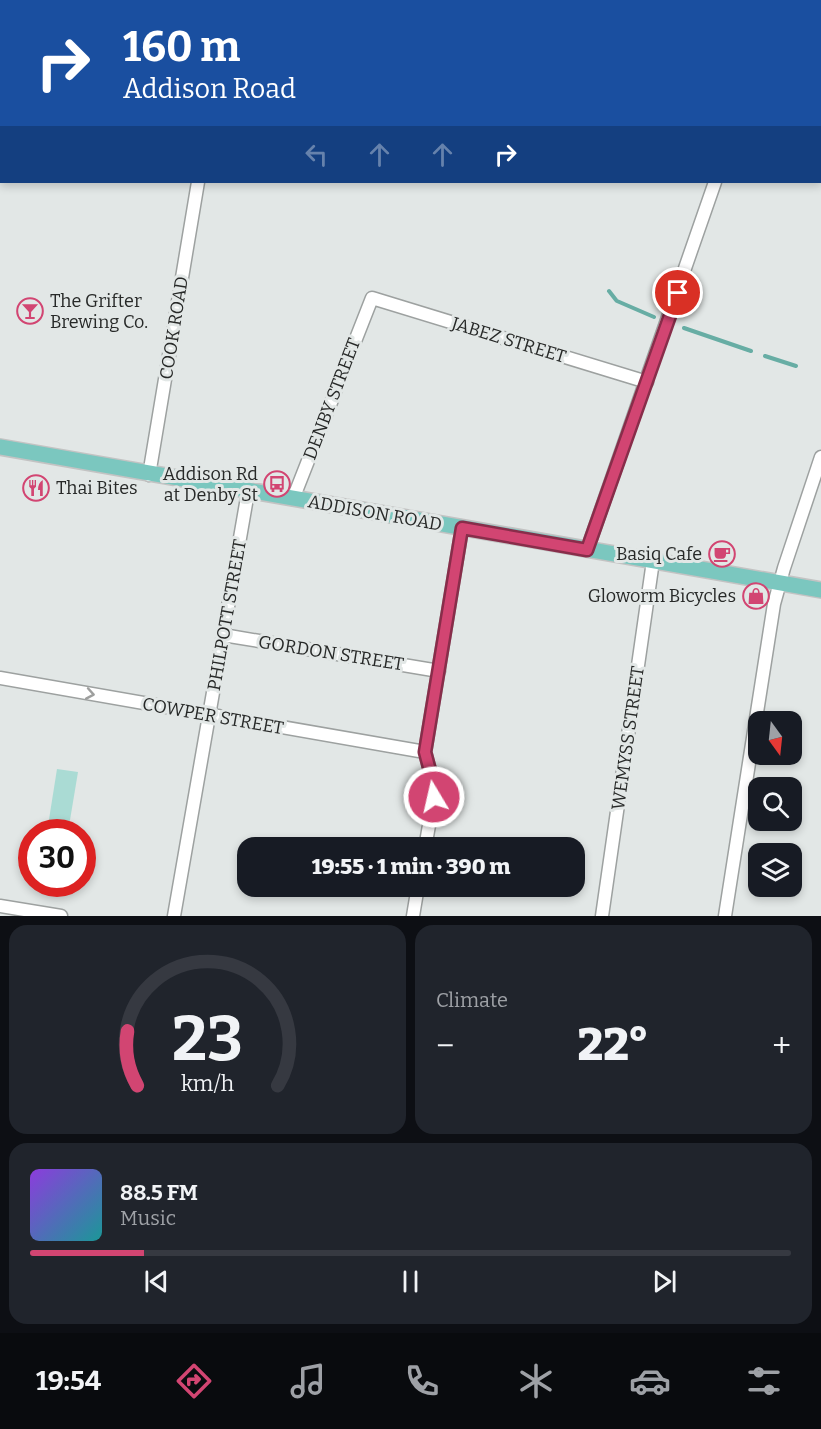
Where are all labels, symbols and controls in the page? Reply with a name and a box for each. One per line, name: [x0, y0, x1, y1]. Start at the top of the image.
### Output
text: 160 m: [123, 22, 240, 72]
icon: right: [24, 24, 102, 102]
text: Addison Road: [123, 73, 296, 105]
icon: left: [300, 138, 333, 171]
icon: ahead: [363, 138, 396, 171]
icon: ahead: [426, 138, 459, 171]
icon: right: [489, 138, 522, 171]
pin: [652, 267, 703, 318]
street label: COOK ROAD: [155, 275, 193, 381]
icon: arrive: [661, 276, 694, 309]
place label: The Grifter Brewing Co.: [50, 290, 148, 333]
bar icon: The Grifter Brewing Co.: [15, 296, 45, 326]
street label: JABEZ STREET: [448, 312, 569, 368]
street label: DENBY STREET: [299, 335, 365, 463]
place label: Addison Rd at Denby St: [163, 463, 258, 506]
bus stop icon: Addison Rd at Denby St: [262, 469, 292, 499]
restaurant icon: Thai Bites: [21, 473, 51, 503]
place label: Thai Bites: [56, 477, 138, 499]
street label: ADDISON ROAD: [306, 490, 444, 536]
street label: PHILPOTT STREET: [203, 537, 251, 692]
cafe icon: Basiq Cafe: [707, 539, 737, 569]
place label: Basiq Cafe: [616, 543, 702, 565]
shop icon: Gloworm Bicycles: [741, 581, 771, 611]
place label: Gloworm Bicycles: [588, 585, 736, 607]
street label: GORDON STREET: [257, 631, 406, 675]
street label: WEMYSS STREET: [607, 664, 649, 811]
one-way arrow: [85, 687, 95, 700]
street label: COWPER STREET: [141, 693, 286, 739]
north arrow: [748, 711, 802, 765]
map controls: [748, 711, 802, 897]
position arrow: [402, 765, 466, 829]
button: search: [748, 777, 802, 831]
speed limit sign: 30: [18, 819, 96, 897]
button: layers: [748, 843, 802, 897]
text: 19:55 · 1 min · 390 m: [312, 853, 510, 880]
text: Climate: [436, 988, 508, 1012]
text: 23: [172, 1002, 243, 1077]
text: 22°: [578, 1018, 649, 1072]
text: −: [436, 1026, 454, 1066]
text: +: [772, 1026, 791, 1066]
text: km/h: [181, 1072, 234, 1098]
text: 88.5 FM: [120, 1179, 198, 1206]
text: Music: [120, 1206, 176, 1230]
icon: previous: [140, 1265, 173, 1298]
icon: pause: [394, 1265, 427, 1298]
icon: next: [648, 1265, 681, 1298]
icon: directions: [173, 1360, 215, 1402]
icon: music: [287, 1360, 329, 1402]
icon: phone: [401, 1360, 443, 1402]
icon: climate: [515, 1360, 557, 1402]
icon: car: [629, 1360, 671, 1402]
icon: filters: [743, 1360, 785, 1402]
text: 19:54: [36, 1365, 101, 1397]

